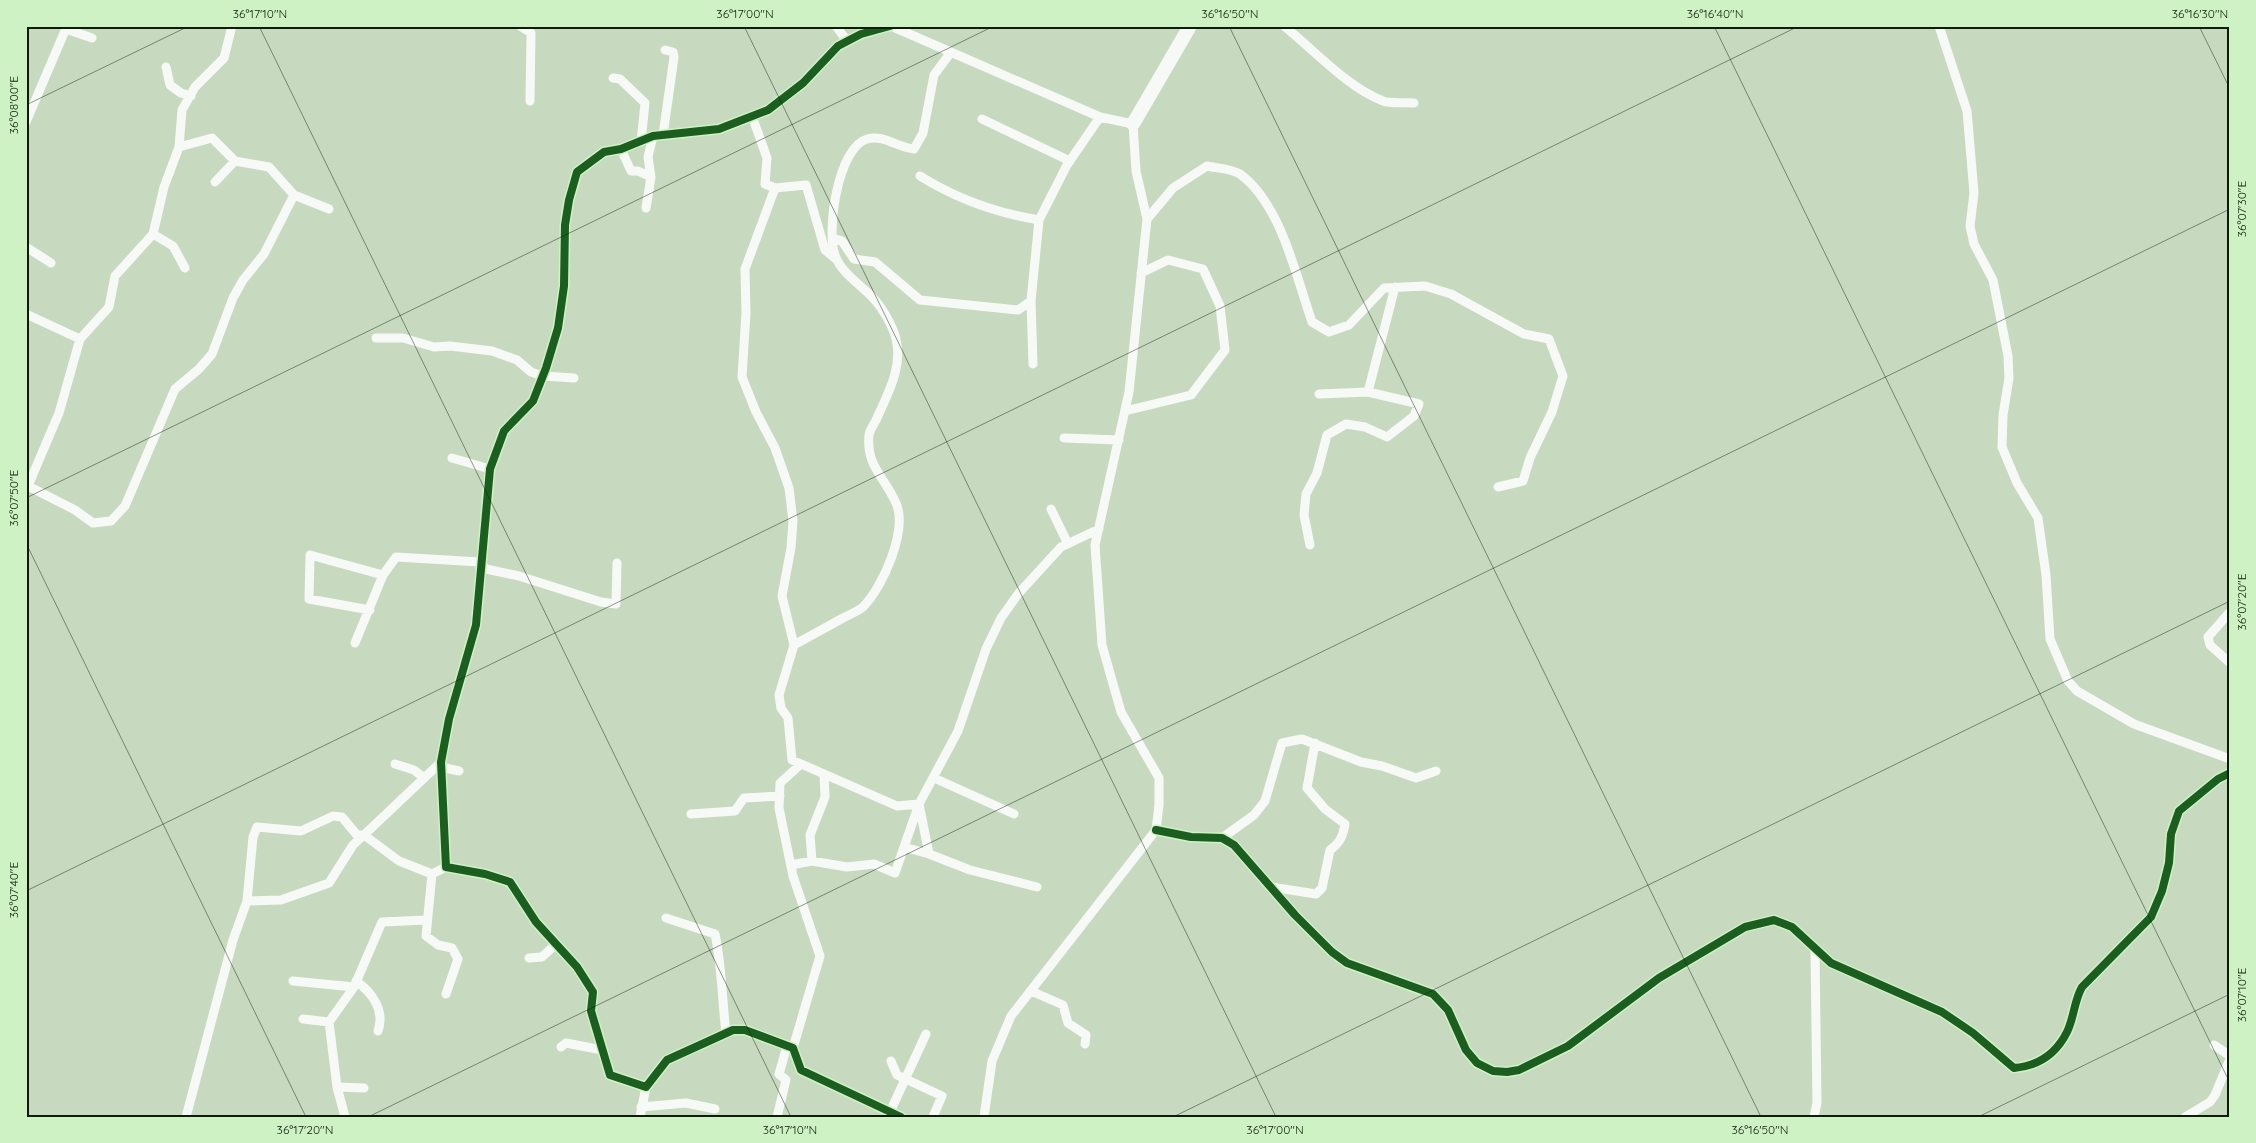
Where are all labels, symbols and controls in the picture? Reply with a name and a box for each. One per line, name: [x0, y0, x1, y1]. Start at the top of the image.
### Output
text: 36°17'10"N: [233, 6, 287, 21]
text: 36°17'00"N: [716, 6, 774, 21]
text: 36°16'50"N: [1202, 6, 1258, 21]
text: 36°16'40"N: [1687, 6, 1743, 21]
text: 36°16'30"N: [2172, 6, 2228, 21]
text: 36°08'00"E: [6, 76, 21, 134]
text: 36°07'30"E: [2234, 181, 2249, 237]
text: 36°07'50"E: [6, 469, 21, 526]
text: 36°07'20"E: [2234, 573, 2249, 630]
text: 36°07'40"E: [6, 862, 21, 918]
text: 36°07'10"E: [2234, 967, 2249, 1022]
text: 36°17'20"N: [277, 1122, 333, 1137]
text: 36°17'10"N: [763, 1122, 817, 1137]
text: 36°17'00"N: [1246, 1122, 1304, 1137]
text: 36°16'50"N: [1732, 1122, 1788, 1137]

